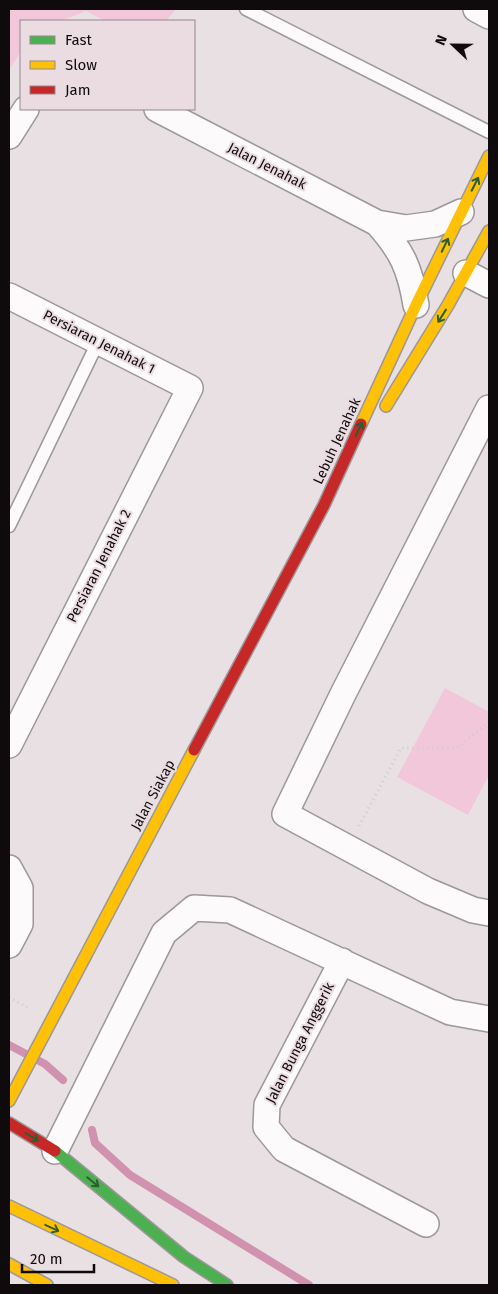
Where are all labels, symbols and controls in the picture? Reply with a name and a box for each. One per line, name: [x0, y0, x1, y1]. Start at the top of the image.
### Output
legend: [20, 20, 195, 110]
north arrow: [428, 20, 478, 70]
text: Fast: [65, 31, 92, 49]
text: N: [432, 33, 451, 48]
text: Slow: [65, 56, 97, 74]
text: Jam: [65, 81, 91, 99]
street label: Jalan Jenahak: [225, 139, 310, 193]
one-way arrow: [471, 177, 480, 192]
one-way arrow: [440, 238, 450, 253]
street label: Persiaran Jenahak 1: [40, 306, 158, 378]
one-way arrow: [436, 309, 447, 323]
street label: Lebuh Jenahak: [310, 394, 365, 487]
one-way arrow: [355, 422, 364, 437]
street label: Persiaran Jenahak 2: [63, 507, 135, 625]
street label: Jalan Siakap: [127, 757, 179, 833]
street label: Jalan Bunga Anggerik: [262, 979, 338, 1106]
one-way arrow: [24, 1133, 38, 1143]
one-way arrow: [86, 1177, 99, 1188]
one-way arrow: [45, 1223, 60, 1233]
scale bar: [22, 1242, 95, 1274]
text: 20 m: [30, 1250, 63, 1268]

